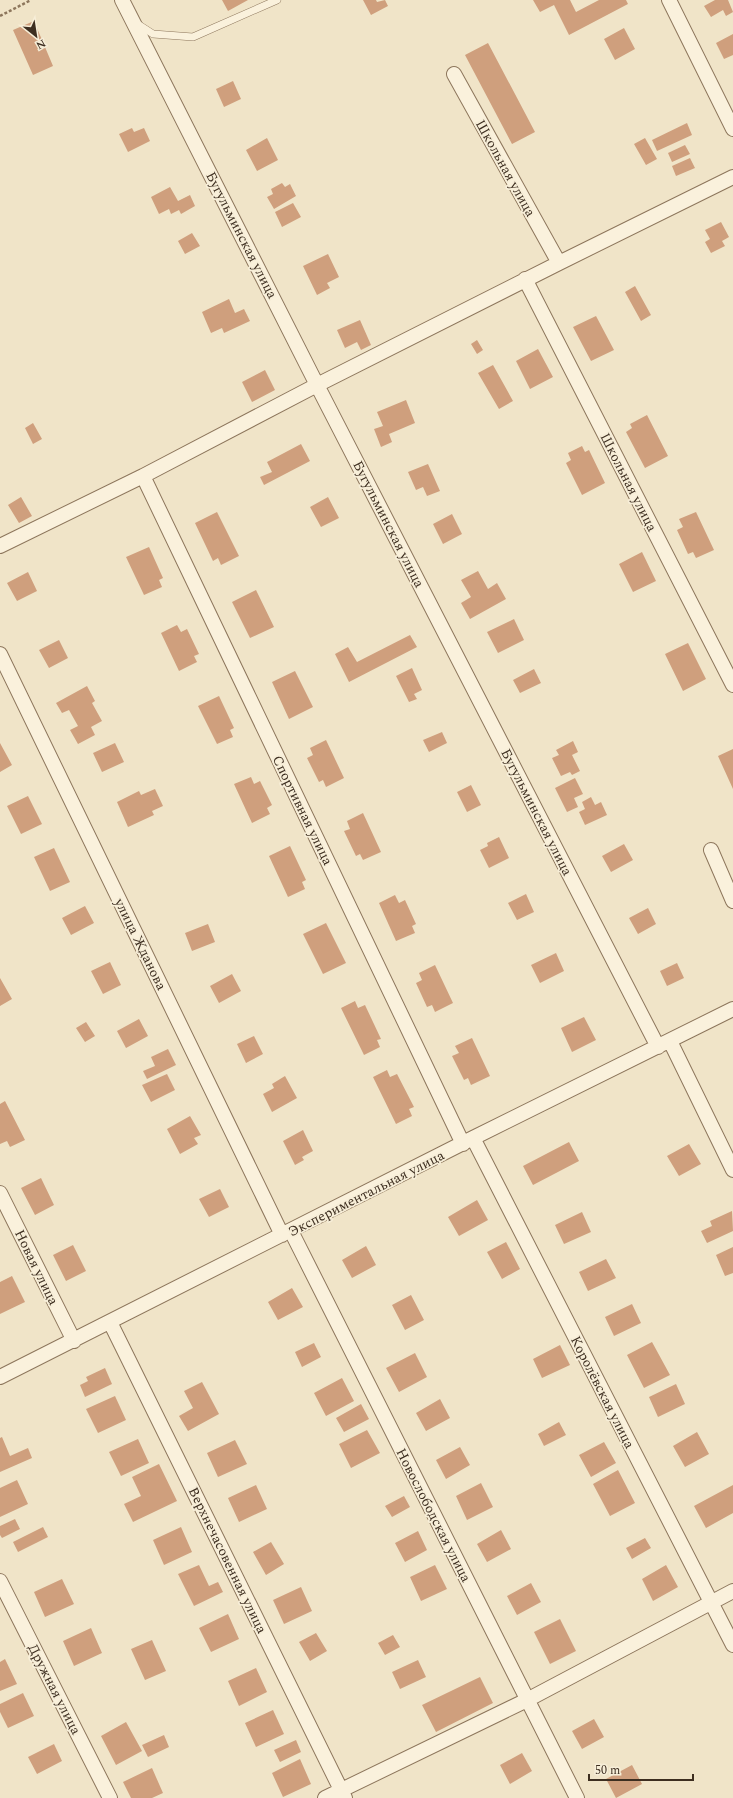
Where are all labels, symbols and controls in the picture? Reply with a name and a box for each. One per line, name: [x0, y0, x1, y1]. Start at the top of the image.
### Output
north arrow: [16, 16, 56, 56]
text: N: [33, 35, 49, 54]
street label: Школьная улица: [470, 116, 541, 221]
street label: Бугульминская улица: [200, 168, 283, 303]
street label: Школьная улица: [595, 429, 663, 535]
street label: Бугульминская улица: [347, 457, 430, 592]
street label: Бугульминская улица: [495, 745, 578, 880]
street label: Спортивная улица: [267, 752, 338, 869]
street label: улица Жданова: [109, 894, 172, 994]
street label: Экспериментальная улица: [284, 1145, 448, 1242]
street label: Новая улица: [9, 1226, 64, 1309]
street label: Королёвская улица: [565, 1332, 640, 1452]
street label: Новослободская улица: [391, 1445, 477, 1586]
street label: Верхнечасовенная улица: [183, 1483, 272, 1637]
street label: Дружная улица: [23, 1640, 87, 1738]
scale bar: [589, 1756, 693, 1782]
text: 50 m: [595, 1761, 620, 1780]

